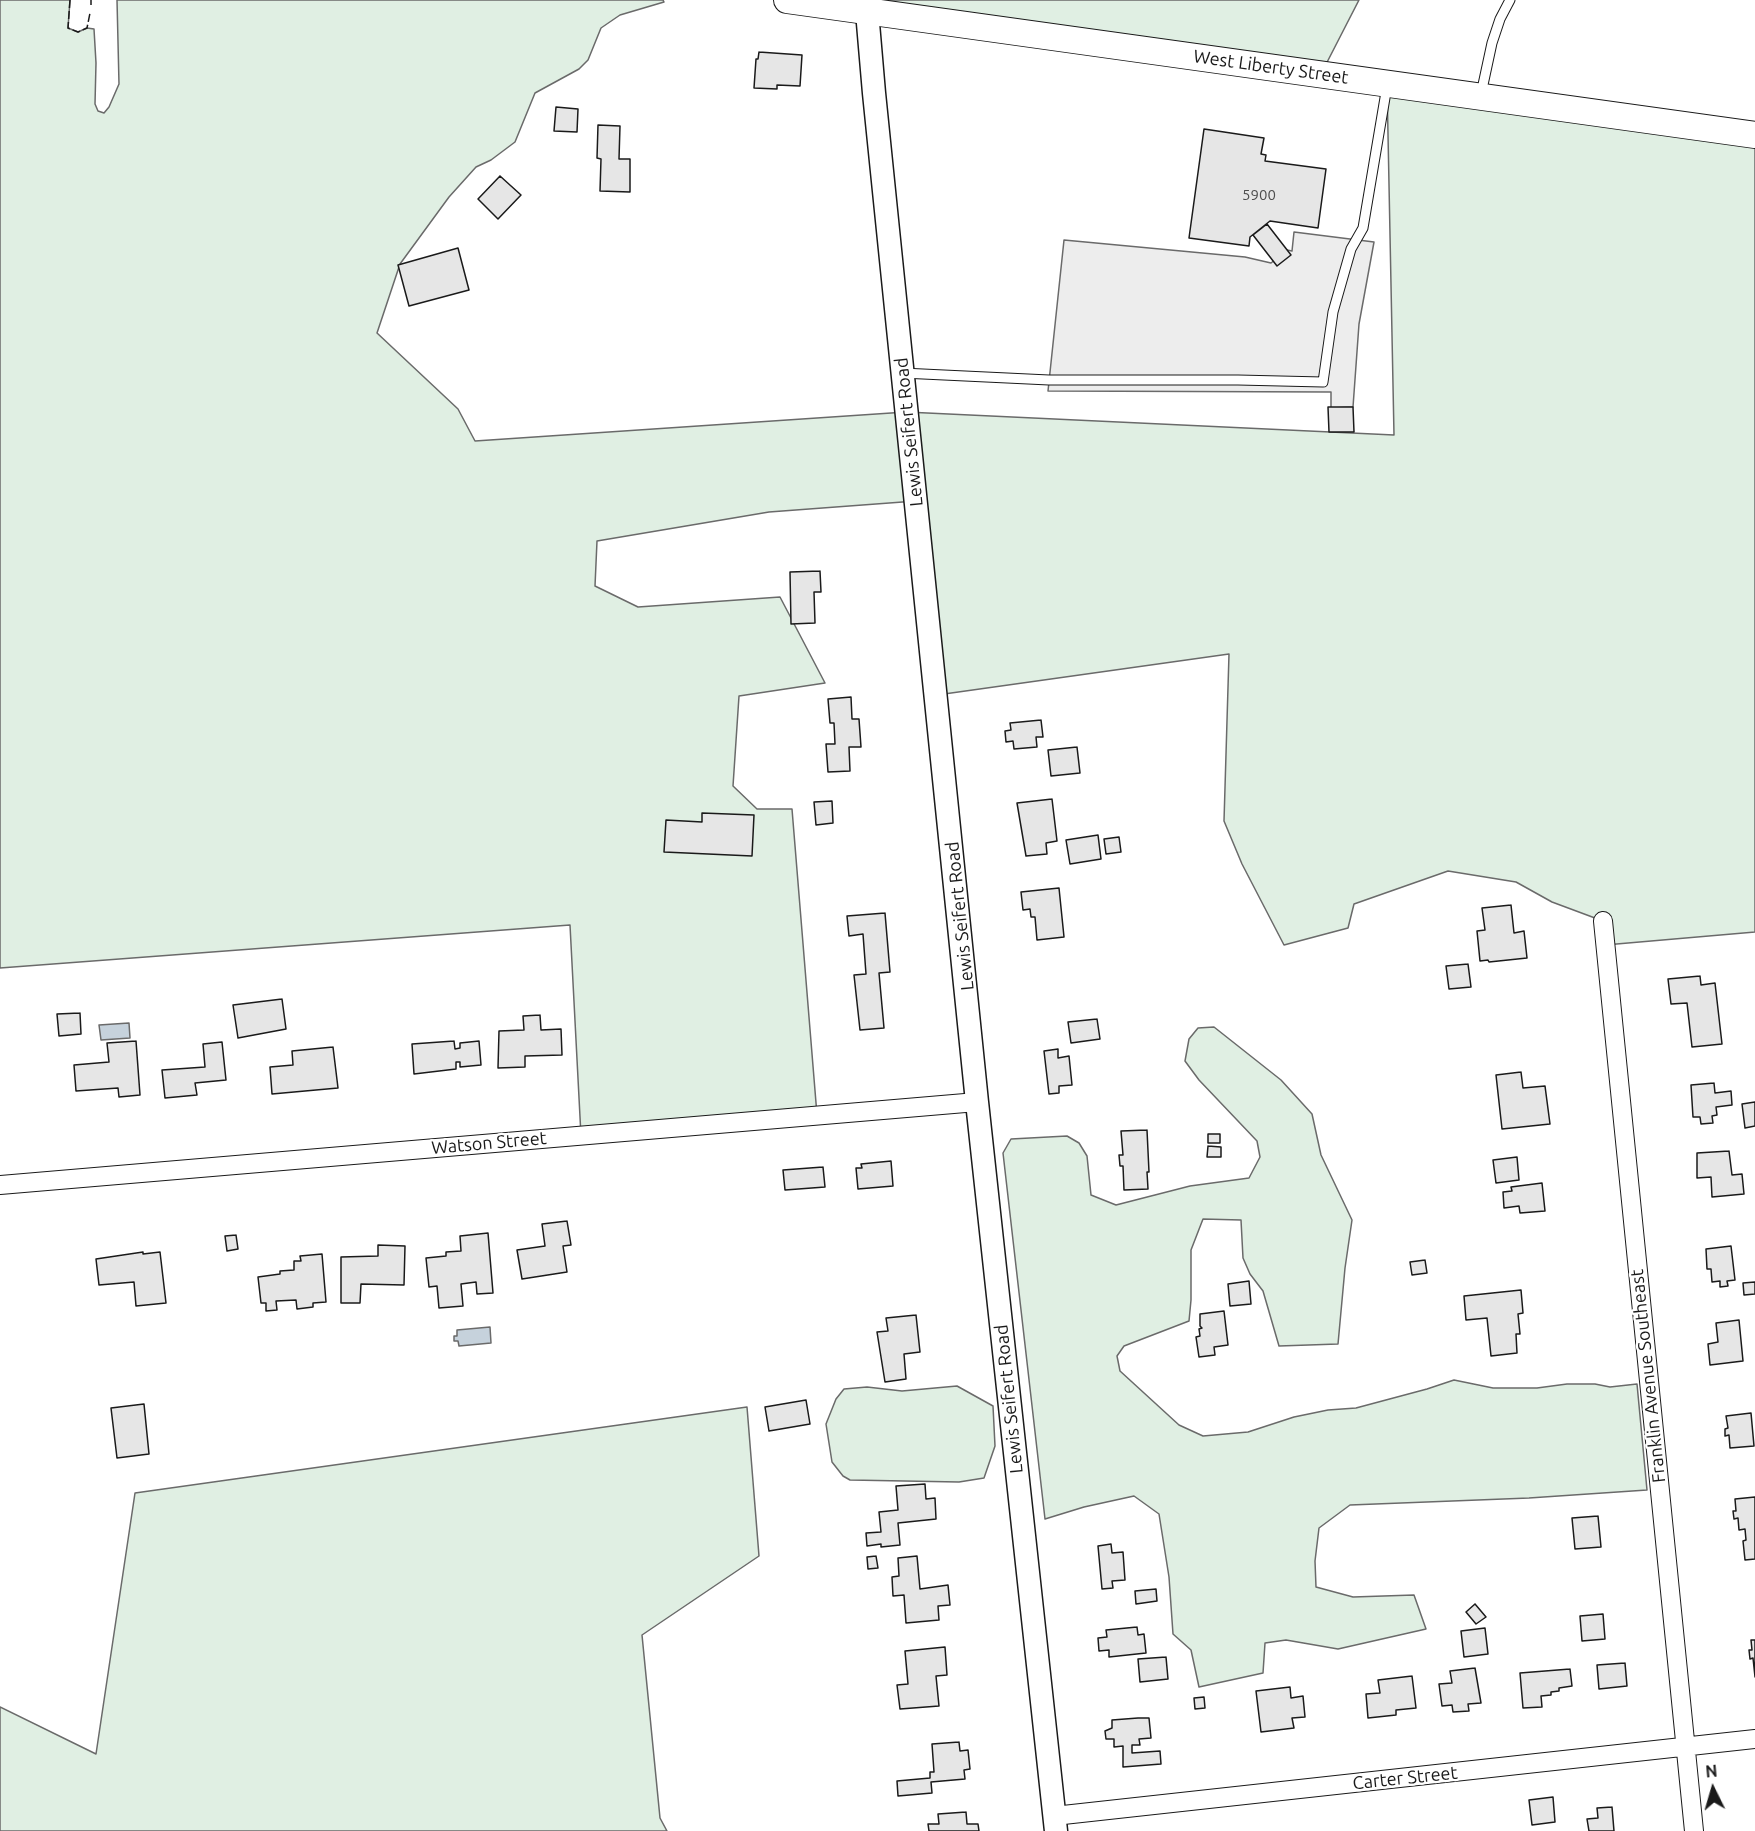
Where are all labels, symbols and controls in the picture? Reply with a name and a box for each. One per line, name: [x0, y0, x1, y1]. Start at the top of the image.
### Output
street label: West Liberty Street: [1192, 45, 1350, 89]
house number: 5900: [1242, 186, 1276, 204]
street label: Lewis Seifert Road: [890, 357, 928, 507]
street label: Lewis Seifert Road: [941, 841, 979, 991]
street label: Watson Street: [430, 1127, 548, 1159]
street label: Franklin Avenue Southeast: [1626, 1268, 1670, 1484]
street label: Lewis Seifert Road: [990, 1324, 1028, 1474]
north arrow: [1683, 1759, 1743, 1819]
street label: Carter Street: [1352, 1762, 1458, 1794]
text: N: [1705, 1762, 1718, 1781]

